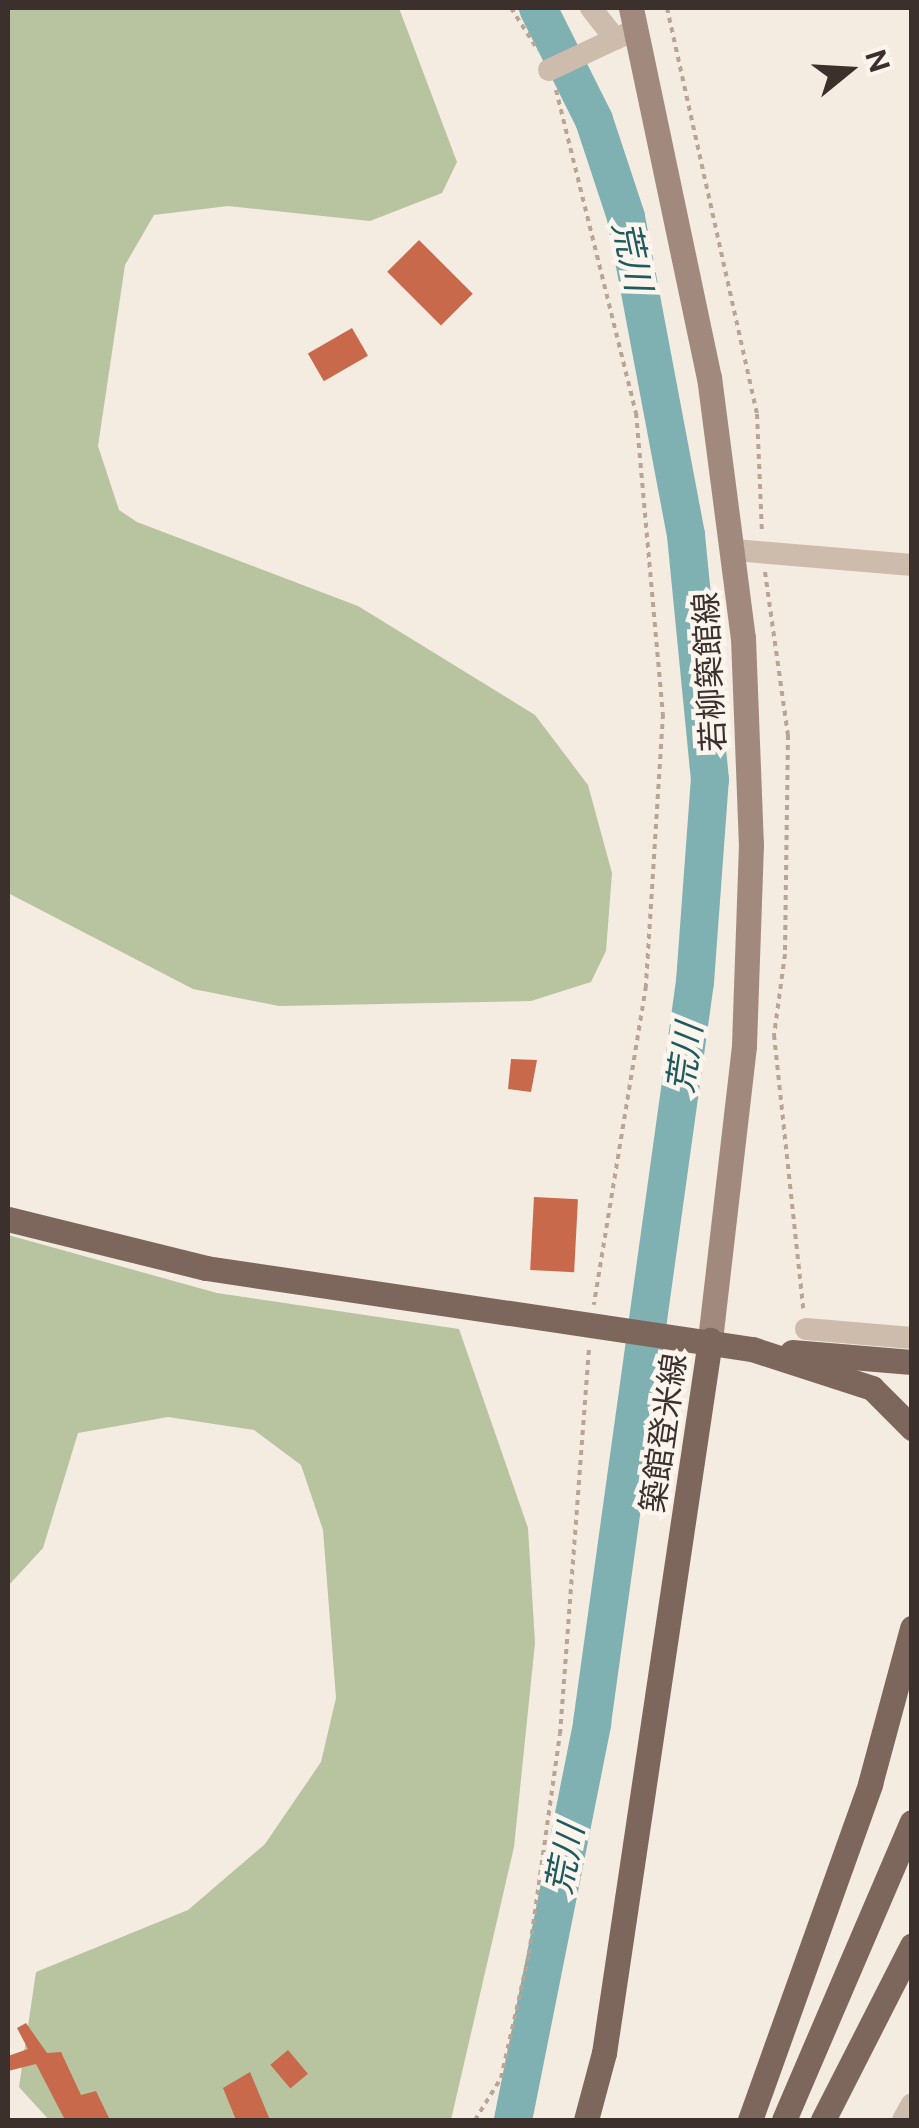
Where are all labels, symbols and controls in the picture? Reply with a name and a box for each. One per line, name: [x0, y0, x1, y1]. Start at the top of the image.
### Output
north arrow: [799, 20, 899, 120]
text: N: [859, 45, 897, 76]
water label: 荒川: [604, 217, 660, 295]
street label: 若柳築館線: [687, 591, 733, 753]
water label: 荒川: [659, 1020, 711, 1096]
street label: 築館登米線: [634, 1351, 694, 1515]
water label: 荒川: [538, 1821, 592, 1897]

